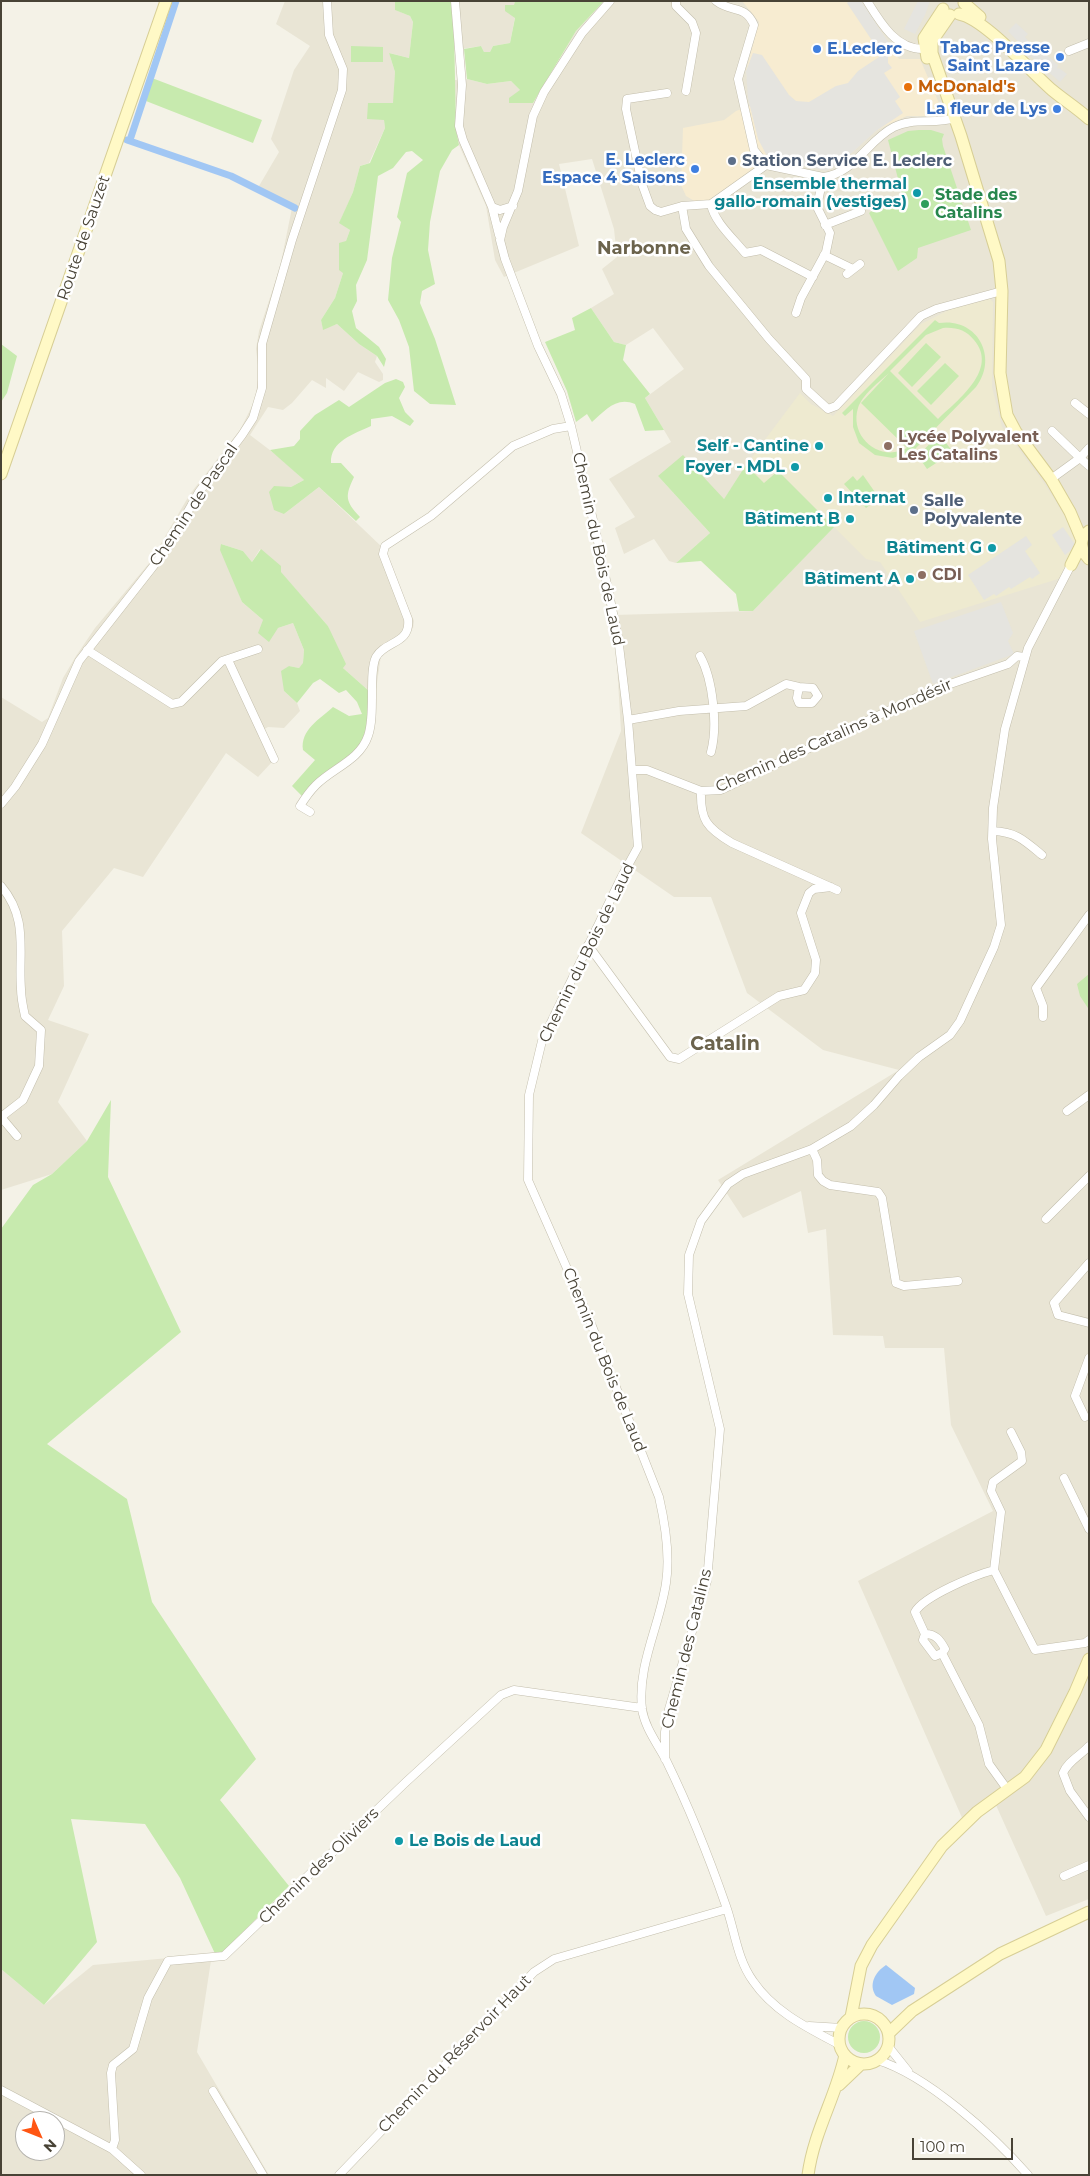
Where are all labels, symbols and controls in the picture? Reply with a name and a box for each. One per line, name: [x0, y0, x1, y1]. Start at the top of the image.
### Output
place label: Tabac Presse Saint Lazare: [940, 38, 1050, 76]
place label: E.Leclerc: [827, 39, 902, 59]
marker: E.Leclerc: [811, 43, 823, 55]
marker: Tabac Presse Saint Lazare: [1054, 51, 1066, 63]
place label: McDonald's: [918, 77, 1015, 97]
marker: McDonald's: [902, 81, 914, 93]
place label: La fleur de Lys: [926, 99, 1047, 119]
marker: La fleur de Lys: [1051, 103, 1063, 115]
place label: E. Leclerc Espace 4 Saisons: [542, 150, 685, 188]
place label: Station Service E. Leclerc: [742, 151, 952, 171]
marker: Station Service E. Leclerc: [726, 155, 738, 167]
marker: E. Leclerc Espace 4 Saisons: [689, 163, 701, 175]
street label: Route de Sauzet: [54, 173, 114, 303]
place label: Ensemble thermal gallo-romain (vestiges): [714, 174, 907, 212]
place label: Stade des Catalins: [935, 185, 1017, 223]
marker: Ensemble thermal gallo-romain (vestiges): [911, 187, 923, 199]
marker: Stade des Catalins: [919, 198, 931, 210]
district label: Narbonne: [597, 238, 691, 260]
place label: Lycée Polyvalent Les Catalins: [898, 427, 1039, 465]
place label: Self - Cantine: [697, 436, 809, 456]
street label: Chemin de Pascal: [146, 440, 242, 570]
marker: Self - Cantine: [813, 440, 825, 452]
marker: Lycée Polyvalent Les Catalins: [882, 440, 894, 452]
street label: Chemin du Bois de Laud: [568, 450, 628, 648]
place label: Foyer - MDL: [685, 457, 785, 477]
marker: Foyer - MDL: [789, 461, 801, 473]
place label: Internat: [838, 488, 906, 508]
place label: Salle Polyvalente: [924, 491, 1022, 529]
marker: Internat: [822, 492, 834, 504]
marker: Salle Polyvalente: [908, 504, 920, 516]
place label: Bâtiment B: [744, 509, 840, 529]
marker: Bâtiment B: [844, 513, 856, 525]
place label: Bâtiment G: [886, 538, 982, 558]
marker: Bâtiment G: [986, 542, 998, 554]
place label: CDI: [932, 565, 962, 585]
place label: Bâtiment A: [804, 569, 900, 589]
marker: CDI: [916, 569, 928, 581]
marker: Bâtiment A: [904, 573, 916, 585]
street label: Chemin des Catalins à Mondésir: [713, 675, 955, 797]
street label: Chemin du Bois de Laud: [535, 860, 639, 1046]
district label: Catalin: [690, 1033, 760, 1055]
street label: Chemin du Bois de Laud: [558, 1265, 650, 1455]
street label: Chemin des Catalins: [658, 1567, 716, 1731]
street label: Chemin des Oliviers: [255, 1804, 383, 1928]
place label: Le Bois de Laud: [409, 1831, 541, 1851]
marker: Le Bois de Laud: [393, 1835, 405, 1847]
street label: Chemin du Réservoir Haut: [374, 1971, 536, 2137]
north arrow: [15, 2111, 65, 2161]
scale bar: [915, 2128, 1016, 2160]
text: N: [40, 2135, 60, 2156]
text: 100 m: [920, 2137, 965, 2156]

